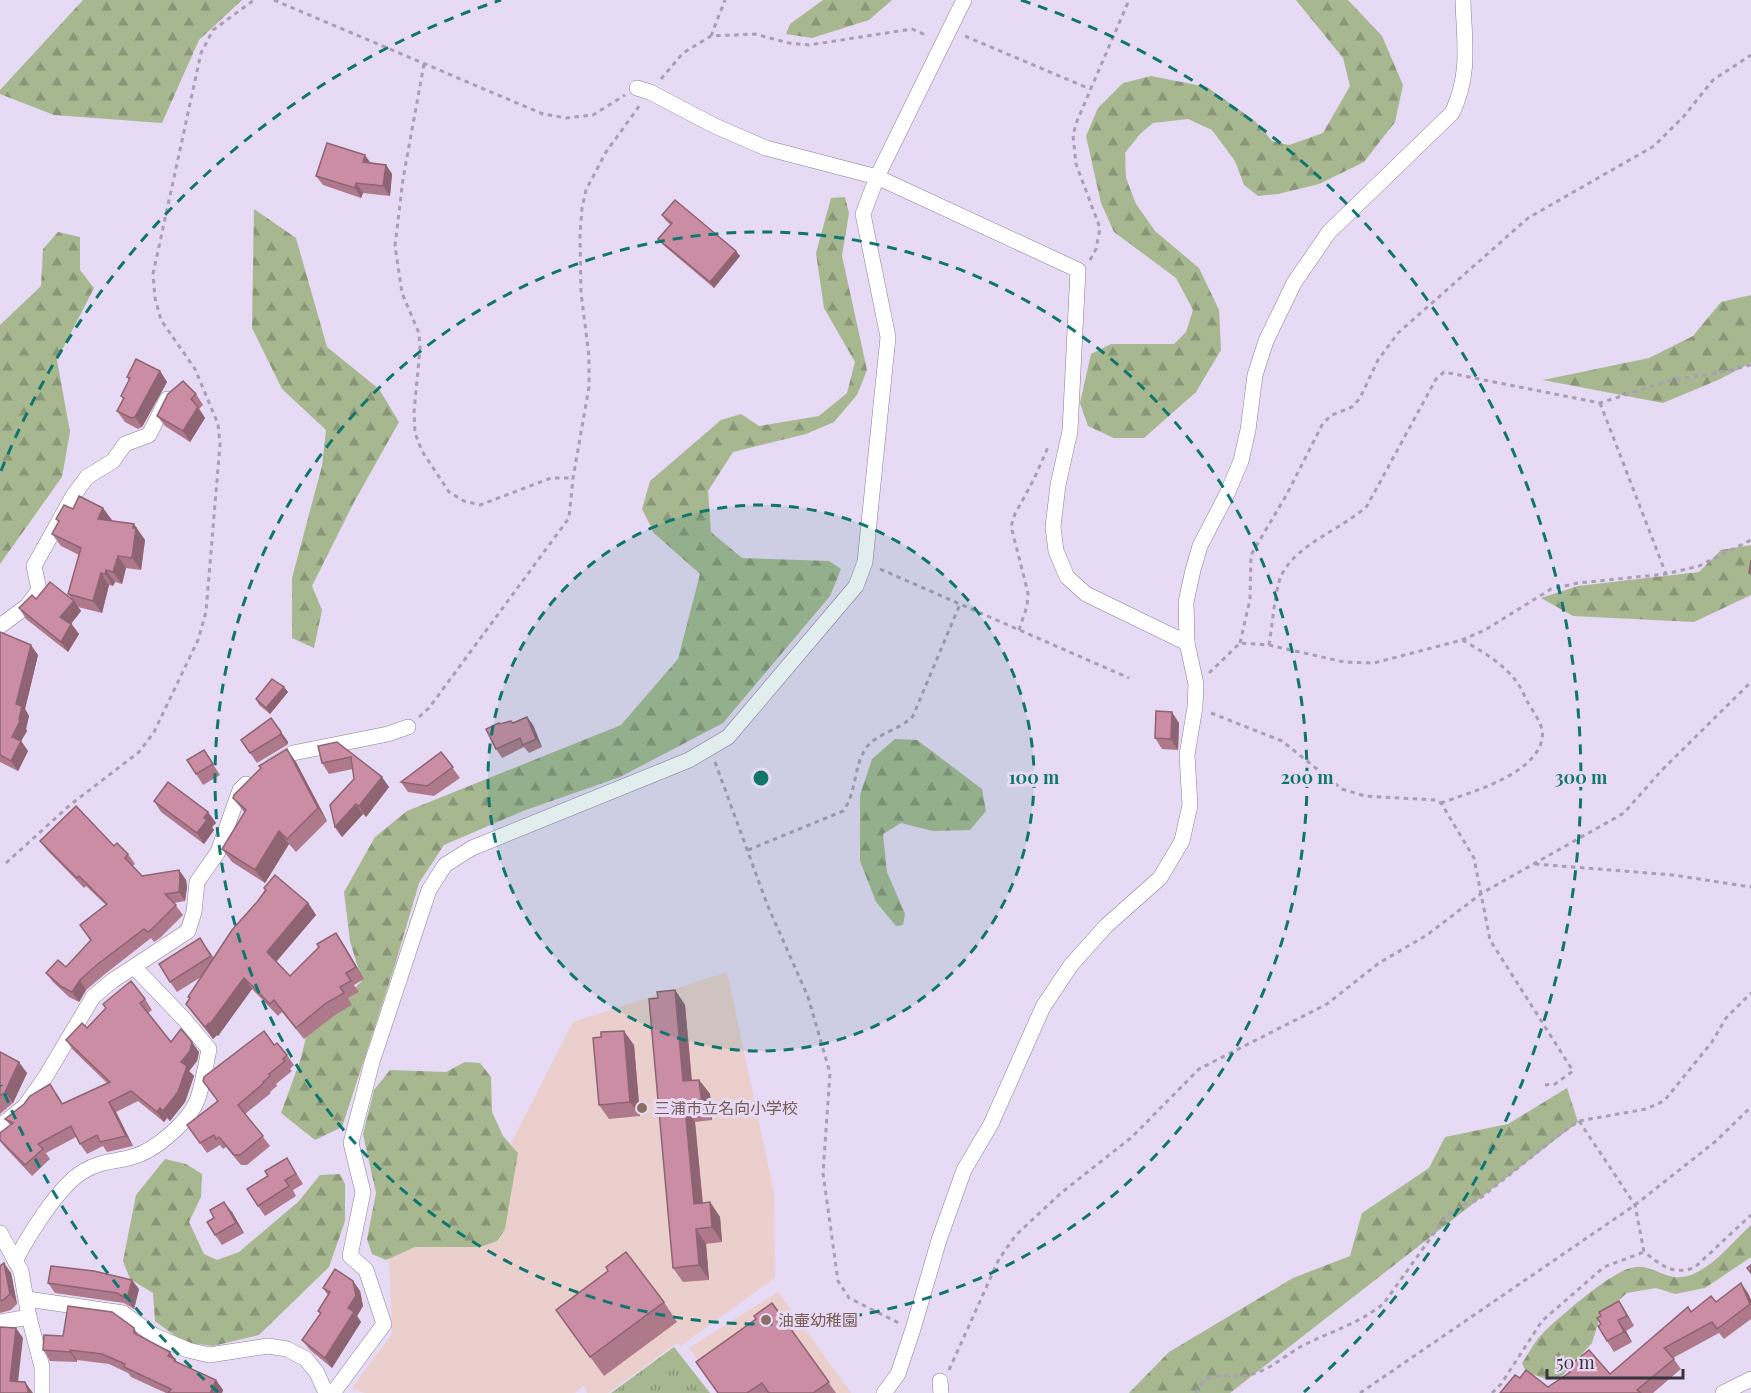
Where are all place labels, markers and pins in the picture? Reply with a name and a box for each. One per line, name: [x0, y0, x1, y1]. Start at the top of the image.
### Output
centre of rings: [751, 768, 771, 788]
place label: 三浦市立名向小学校: [654, 1097, 798, 1118]
marker: 三浦市立名向小学校: [635, 1101, 649, 1115]
place label: 油壷幼稚園: [778, 1309, 858, 1330]
marker: 油壷幼稚園: [759, 1313, 773, 1327]

